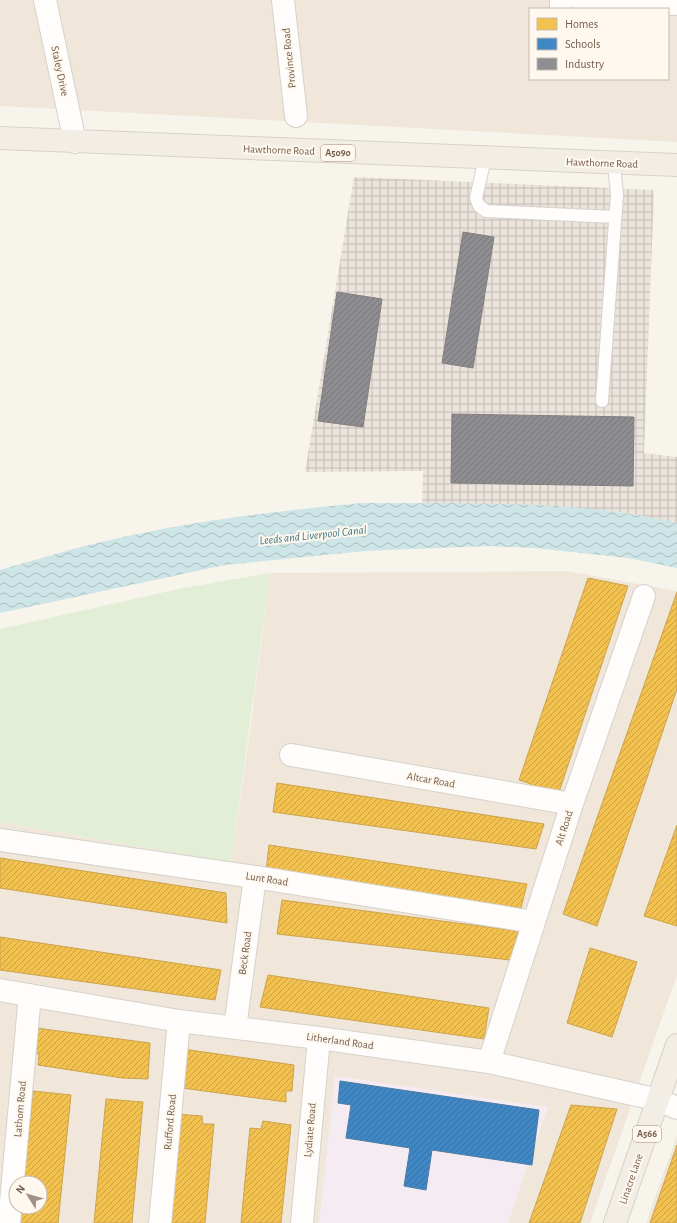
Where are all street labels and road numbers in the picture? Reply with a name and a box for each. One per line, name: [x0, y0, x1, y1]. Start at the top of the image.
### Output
street label: Province Road: [280, 27, 298, 89]
street label: Staley Drive: [49, 45, 71, 97]
street label: Hawthorne Road: [243, 143, 316, 157]
road number: A5090: [321, 145, 355, 161]
street label: Hawthorne Road: [566, 156, 639, 170]
street label: Altcar Road: [406, 770, 456, 790]
street label: Alt Road: [553, 809, 575, 847]
street label: Lunt Road: [245, 870, 289, 888]
street label: Beck Road: [237, 930, 254, 975]
street label: Litherland Road: [306, 1031, 375, 1051]
street label: Lathom Road: [12, 1080, 28, 1138]
street label: Rufford Road: [162, 1093, 178, 1150]
street label: Lydiate Road: [302, 1102, 318, 1158]
road number: A566: [633, 1126, 661, 1142]
street label: Linacre Lane: [617, 1152, 645, 1206]

